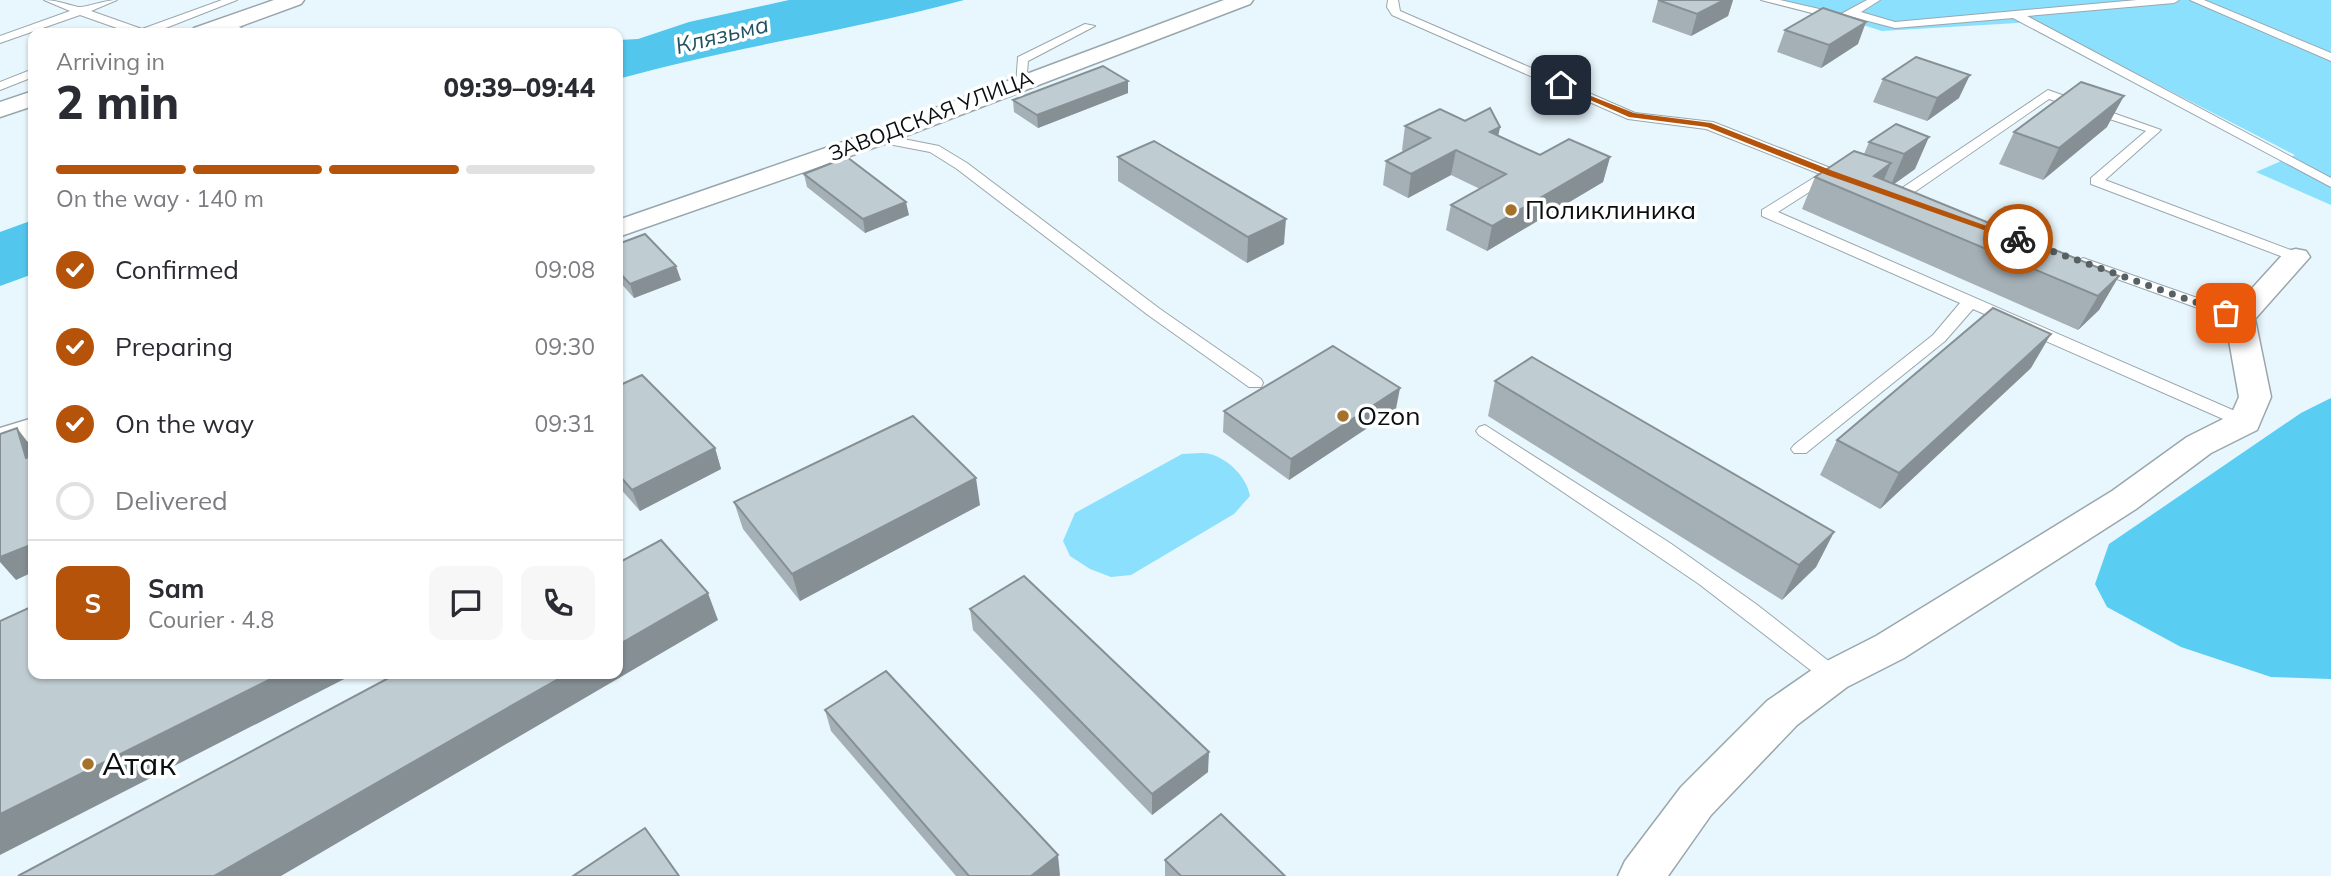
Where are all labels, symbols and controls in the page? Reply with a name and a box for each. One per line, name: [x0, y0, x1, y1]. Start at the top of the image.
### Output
water label: Клязьма: [672, 9, 772, 60]
text: Arriving in: [56, 47, 165, 76]
pin: [1531, 55, 1591, 115]
street label: ЗАВОДСКАЯ УЛИЦА: [825, 64, 1037, 166]
icon: home: [1542, 66, 1580, 104]
text: 09:39–09:44: [444, 71, 595, 104]
text: 2 min: [56, 73, 179, 131]
text: On the way · 140 m: [56, 184, 264, 213]
place label: Поликлиника: [1525, 193, 1696, 226]
marker: Поликлиника: [1503, 202, 1519, 218]
courier: [1983, 204, 2053, 274]
icon: bike: [1999, 220, 2037, 258]
icon: check: [56, 251, 94, 289]
text: Confirmed: [115, 253, 239, 286]
text: 09:08: [535, 255, 595, 284]
pin: [2196, 283, 2256, 343]
icon: bag: [2207, 294, 2245, 332]
icon: check: [56, 328, 94, 366]
text: Preparing: [115, 330, 233, 363]
text: 09:30: [535, 332, 595, 361]
place label: Ozon: [1357, 399, 1420, 432]
icon: check: [56, 405, 94, 443]
text: On the way: [115, 407, 254, 440]
marker: Ozon: [1335, 408, 1351, 424]
text: 09:31: [535, 409, 595, 438]
text: Delivered: [115, 484, 228, 517]
button: chat: [429, 566, 503, 640]
button: phone: [521, 566, 595, 640]
text: Sam: [148, 572, 204, 605]
text: S: [85, 587, 101, 620]
text: Courier · 4.8: [148, 605, 274, 634]
place label: Атак: [102, 743, 177, 783]
marker: Атак: [80, 756, 96, 772]

